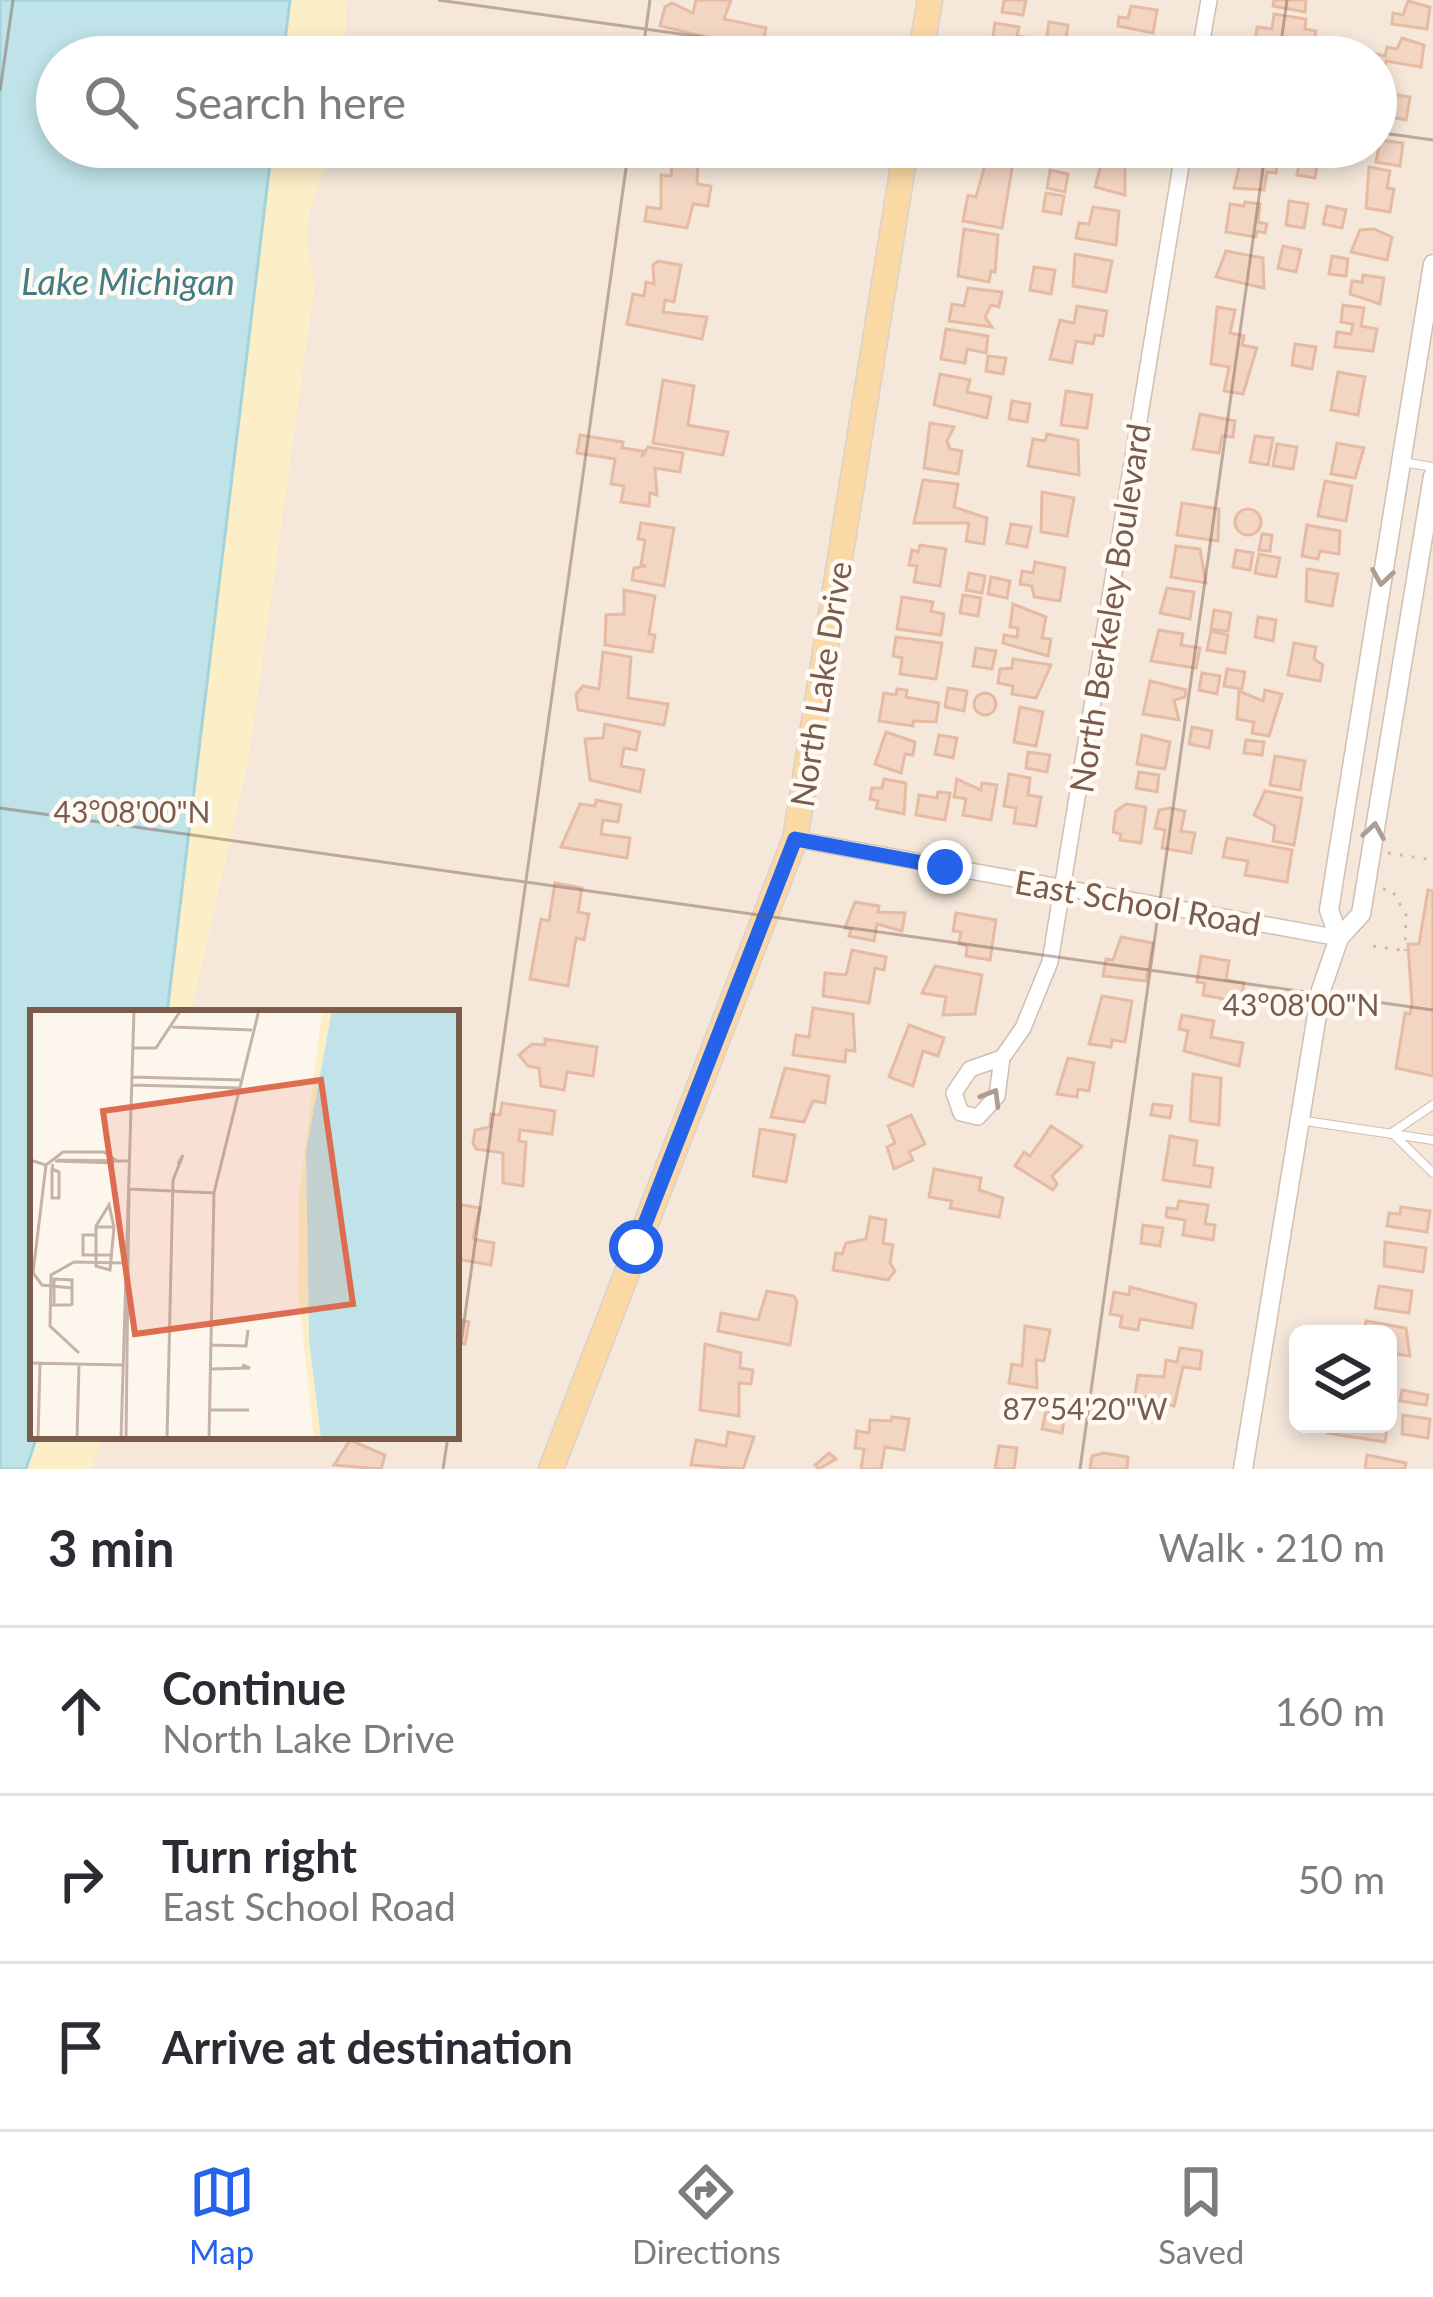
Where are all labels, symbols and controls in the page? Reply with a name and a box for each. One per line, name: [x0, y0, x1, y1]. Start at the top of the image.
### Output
search box: [36, 36, 1397, 168]
icon: search: [78, 69, 144, 135]
text: Search here: [174, 75, 406, 129]
water label: Lake Michigan: [21, 259, 235, 303]
street label: North Berkeley Boulevard: [1060, 421, 1158, 795]
street label: North Lake Drive: [781, 558, 859, 810]
one-way arrow: [1371, 567, 1396, 587]
text: 43°08'00"N: [54, 793, 210, 829]
one-way arrow: [1361, 821, 1386, 841]
route end: [918, 840, 972, 894]
street label: East School Road: [1012, 861, 1264, 943]
text: 43°08'00"N: [1223, 986, 1379, 1022]
inset map: [30, 1010, 459, 1439]
one-way arrow: [978, 1088, 1001, 1109]
route start: [609, 1220, 663, 1274]
map controls: [1289, 1325, 1397, 1433]
button: layers: [1289, 1325, 1397, 1433]
text: 87°54'20"W: [1002, 1390, 1168, 1426]
text: 3 min: [48, 1517, 174, 1578]
text: Walk · 210 m: [1158, 1524, 1385, 1570]
text: Continue: [162, 1661, 346, 1715]
icon: ahead: [48, 1678, 114, 1744]
text: 160 m: [1275, 1688, 1385, 1734]
text: North Lake Drive: [162, 1715, 455, 1761]
text: Turn right: [162, 1829, 357, 1883]
icon: right: [48, 1846, 114, 1912]
text: 50 m: [1298, 1856, 1385, 1902]
text: East School Road: [162, 1883, 456, 1929]
icon: arrive: [48, 2014, 114, 2080]
text: Arrive at destination: [162, 2020, 573, 2074]
tab: Map: [189, 2159, 255, 2271]
tab: Directions: [632, 2159, 781, 2271]
tab: Saved: [1158, 2159, 1244, 2271]

